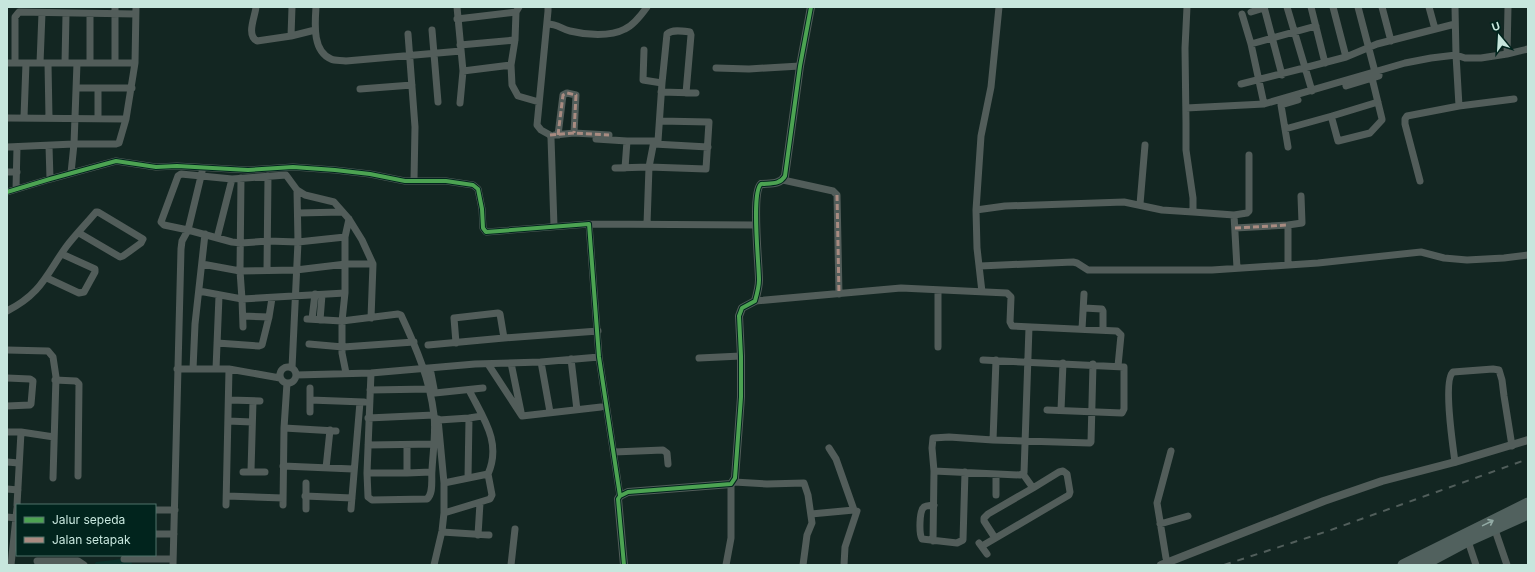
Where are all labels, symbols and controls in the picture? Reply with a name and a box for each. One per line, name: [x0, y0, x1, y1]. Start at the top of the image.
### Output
north arrow: [1479, 16, 1519, 56]
text: U: [1490, 19, 1502, 34]
legend: [16, 504, 156, 556]
text: Jalur sepeda: [52, 512, 125, 527]
one-way arrow: [1482, 519, 1494, 526]
text: Jalan setapak: [52, 532, 131, 547]

